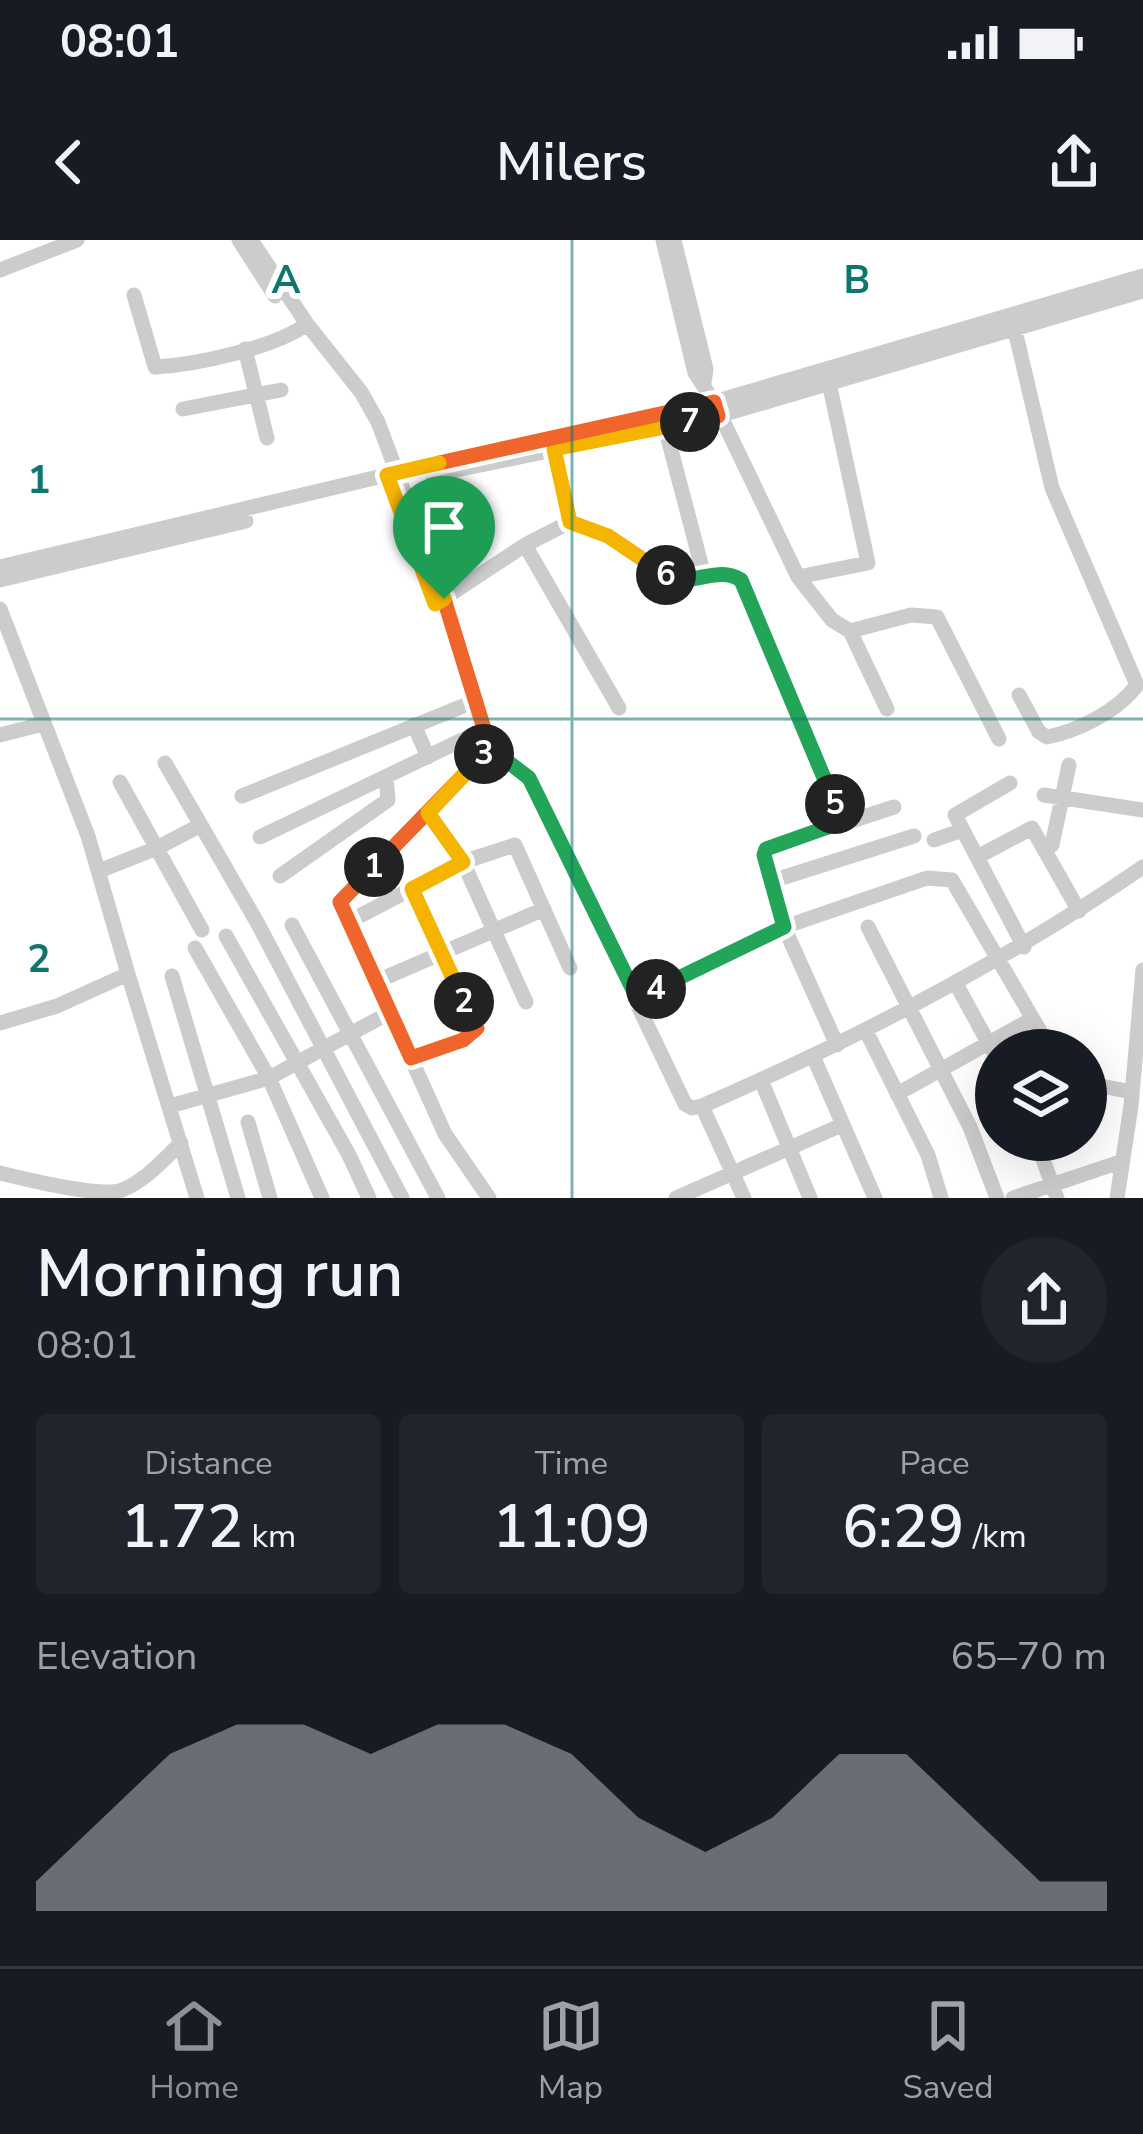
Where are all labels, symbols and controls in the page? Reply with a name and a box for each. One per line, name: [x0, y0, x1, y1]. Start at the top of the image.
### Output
text: 08:01: [60, 12, 179, 73]
text: Milers: [496, 125, 647, 199]
icon: back: [36, 129, 102, 195]
icon: share: [1041, 129, 1107, 195]
text: A: [271, 254, 301, 307]
text: B: [844, 254, 870, 307]
pin: 7: [660, 392, 720, 452]
text: 7: [680, 399, 700, 444]
text: 1: [27, 454, 51, 507]
pin: [393, 476, 495, 599]
icon: arrive: [411, 494, 477, 560]
pin: 6: [636, 545, 696, 605]
text: 6: [656, 552, 676, 597]
pin: 3: [454, 724, 514, 784]
text: 3: [474, 731, 494, 776]
pin: 5: [805, 774, 865, 834]
text: 5: [825, 781, 845, 826]
pin: 1: [344, 837, 404, 897]
text: 1: [364, 844, 384, 889]
text: 2: [27, 933, 51, 986]
pin: 4: [626, 959, 686, 1019]
text: 4: [646, 966, 666, 1011]
pin: 2: [434, 972, 494, 1032]
text: 2: [454, 979, 474, 1024]
map controls: [975, 1029, 1107, 1161]
button: layers: [975, 1029, 1107, 1161]
text: Morning run: [36, 1229, 404, 1319]
button: share: [981, 1237, 1107, 1363]
text: 08:01: [36, 1319, 139, 1372]
text: Distance: [144, 1441, 273, 1486]
text: Time: [535, 1441, 608, 1486]
text: Pace: [899, 1441, 970, 1486]
text: 1.72: [121, 1486, 243, 1568]
text: 11:09: [492, 1486, 651, 1568]
text: 6:29: [842, 1486, 964, 1568]
text: km: [243, 1514, 296, 1559]
text: /km: [964, 1514, 1027, 1559]
text: Elevation: [36, 1630, 197, 1683]
text: 65–70 m: [950, 1630, 1107, 1683]
tab: Home: [149, 1993, 239, 2110]
tab: Map: [538, 1993, 604, 2110]
tab: Saved: [902, 1993, 994, 2110]

